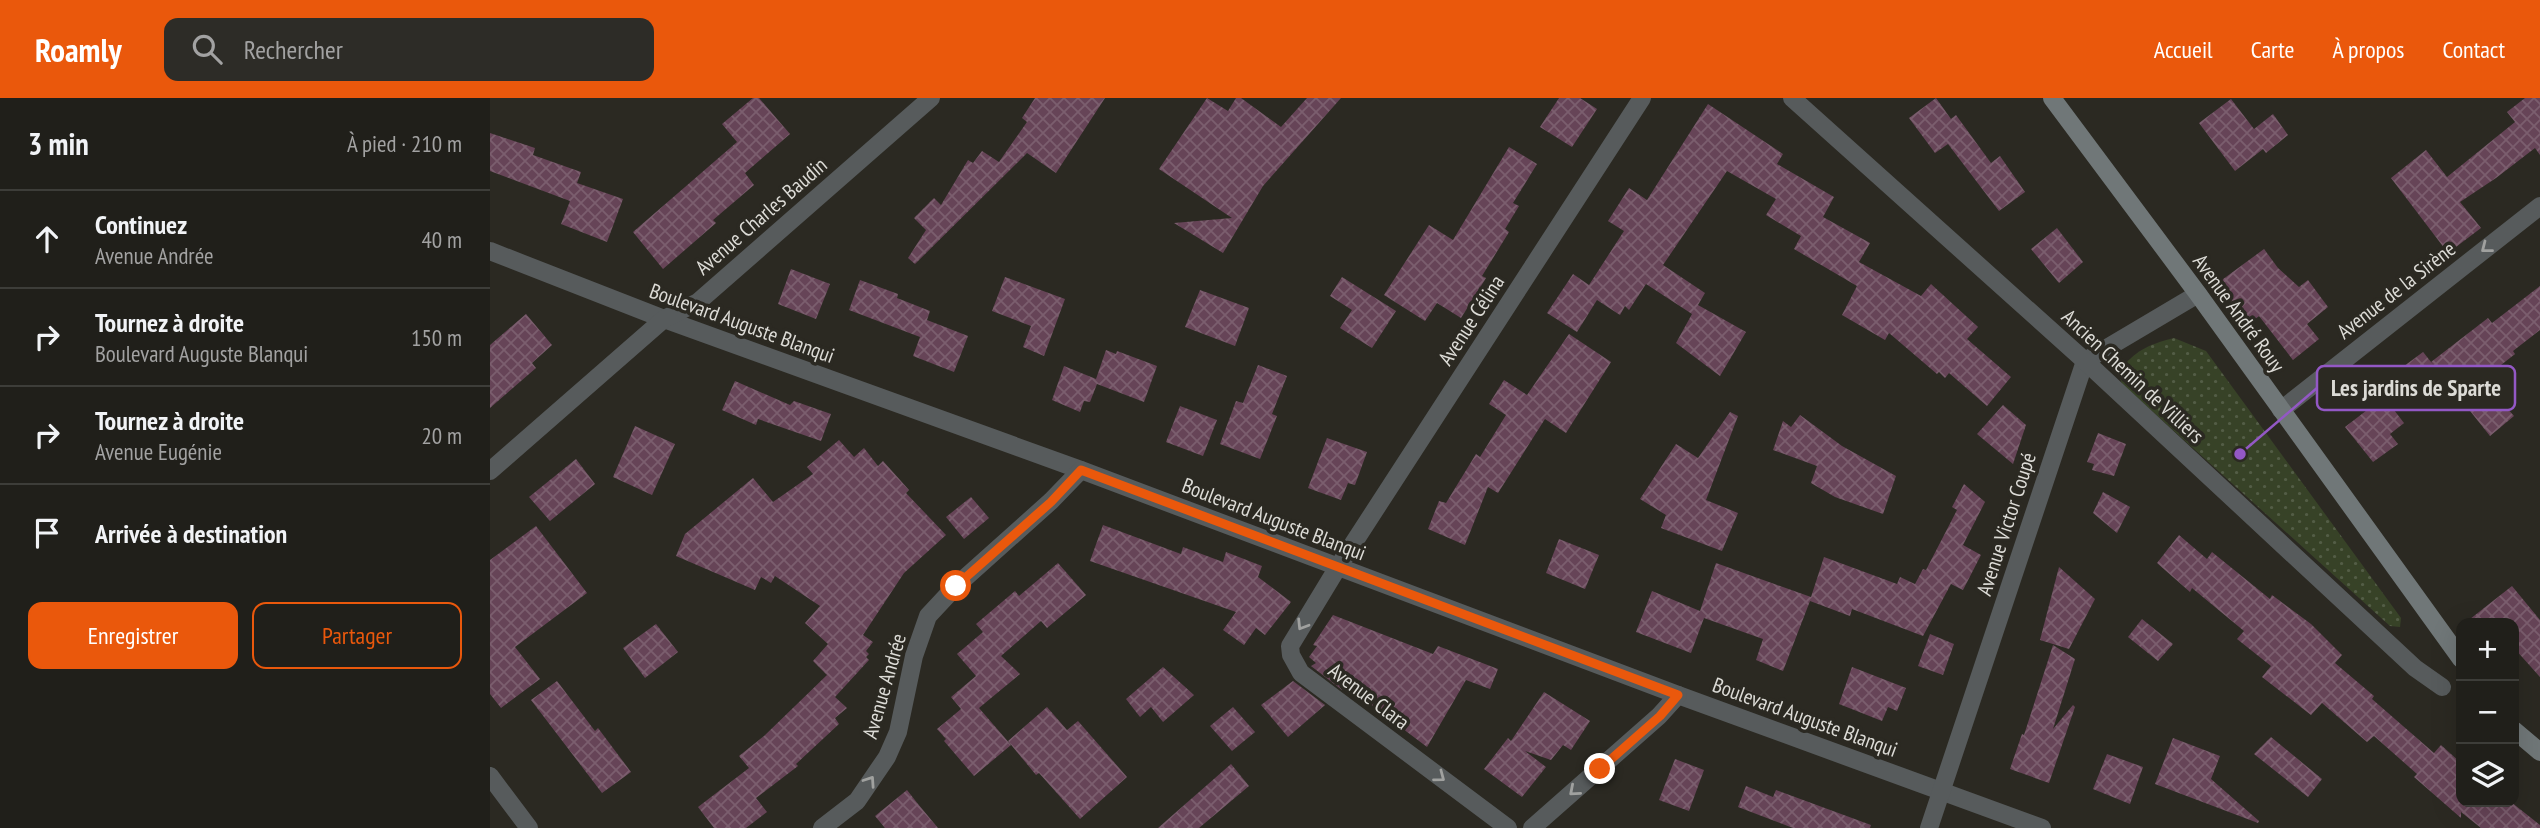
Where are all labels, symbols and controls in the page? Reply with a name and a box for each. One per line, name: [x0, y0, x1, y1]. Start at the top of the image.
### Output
search box: [164, 18, 654, 81]
text: Roamly: [35, 28, 122, 71]
icon: search: [188, 30, 226, 68]
text: Rechercher: [244, 33, 343, 66]
text: Accueil: [2154, 34, 2213, 65]
text: Carte: [2251, 34, 2294, 65]
text: À propos: [2332, 34, 2404, 65]
text: Contact: [2442, 34, 2505, 65]
text: 3 min: [28, 124, 89, 163]
text: À pied · 210 m: [347, 129, 462, 158]
street label: Avenue Charles Baudin: [690, 151, 832, 281]
text: Continuez: [95, 208, 187, 241]
icon: ahead: [28, 220, 66, 258]
text: 40 m: [421, 225, 462, 254]
street label: Avenue de la Sirène: [2331, 235, 2461, 345]
one-way arrow: [2482, 240, 2494, 253]
text: Avenue Andrée: [95, 241, 213, 270]
street label: Avenue André Rouy: [2187, 249, 2291, 377]
street label: Avenue Célina: [1432, 270, 1510, 370]
street label: Boulevard Auguste Blanqui: [646, 277, 838, 369]
street label: Ancien Chemin de Villiers: [2056, 303, 2210, 449]
text: Tournez à droite: [95, 306, 244, 339]
icon: right: [28, 318, 66, 356]
text: 150 m: [411, 323, 462, 352]
text: Boulevard Auguste Blanqui: [95, 339, 308, 368]
callout: Les jardins de Sparte: [2317, 366, 2515, 410]
text: Les jardins de Sparte: [2331, 373, 2501, 402]
text: Tournez à droite: [95, 404, 244, 437]
icon: right: [28, 416, 66, 454]
text: 20 m: [421, 421, 462, 450]
text: Avenue Eugénie: [95, 437, 222, 466]
street label: Avenue Victor Coupé: [1970, 449, 2042, 599]
street label: Boulevard Auguste Blanqui: [1178, 471, 1370, 567]
icon: arrive: [28, 514, 66, 552]
text: Arrivée à destination: [95, 517, 287, 550]
route start: [940, 570, 971, 601]
button: Enregistrer: [28, 602, 238, 669]
button: Partager: [252, 602, 462, 669]
one-way arrow: [1298, 618, 1311, 631]
map controls: [2456, 618, 2519, 807]
button: +: [2456, 618, 2519, 681]
street label: Avenue Andrée: [856, 630, 912, 742]
street label: Avenue Clara: [1323, 657, 1415, 735]
street label: Boulevard Auguste Blanqui: [1709, 671, 1901, 763]
button: −: [2456, 681, 2519, 744]
button: layers: [2456, 744, 2519, 807]
route end: [1584, 753, 1615, 784]
one-way arrow: [1432, 769, 1445, 781]
one-way arrow: [862, 776, 874, 789]
one-way arrow: [1569, 783, 1582, 795]

